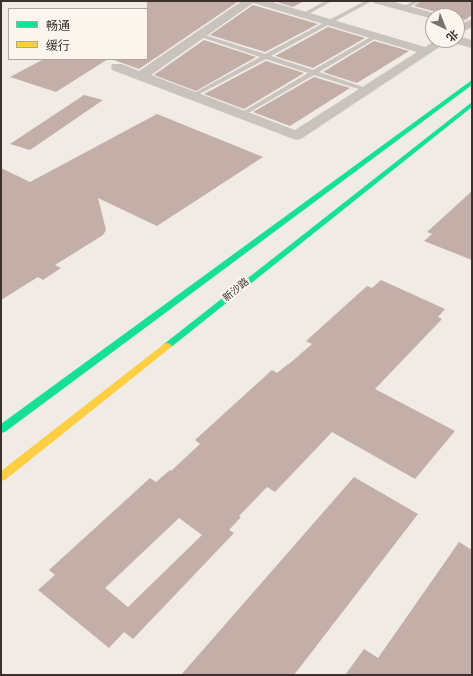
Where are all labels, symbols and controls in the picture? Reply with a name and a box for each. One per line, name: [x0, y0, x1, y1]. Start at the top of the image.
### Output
legend: [8, 8, 148, 60]
north arrow: [425, 8, 465, 48]
text: 畅通: [46, 18, 70, 33]
text: 北: [444, 27, 461, 45]
text: 缓行: [46, 38, 70, 53]
street label: 新沙路: [221, 276, 251, 304]

